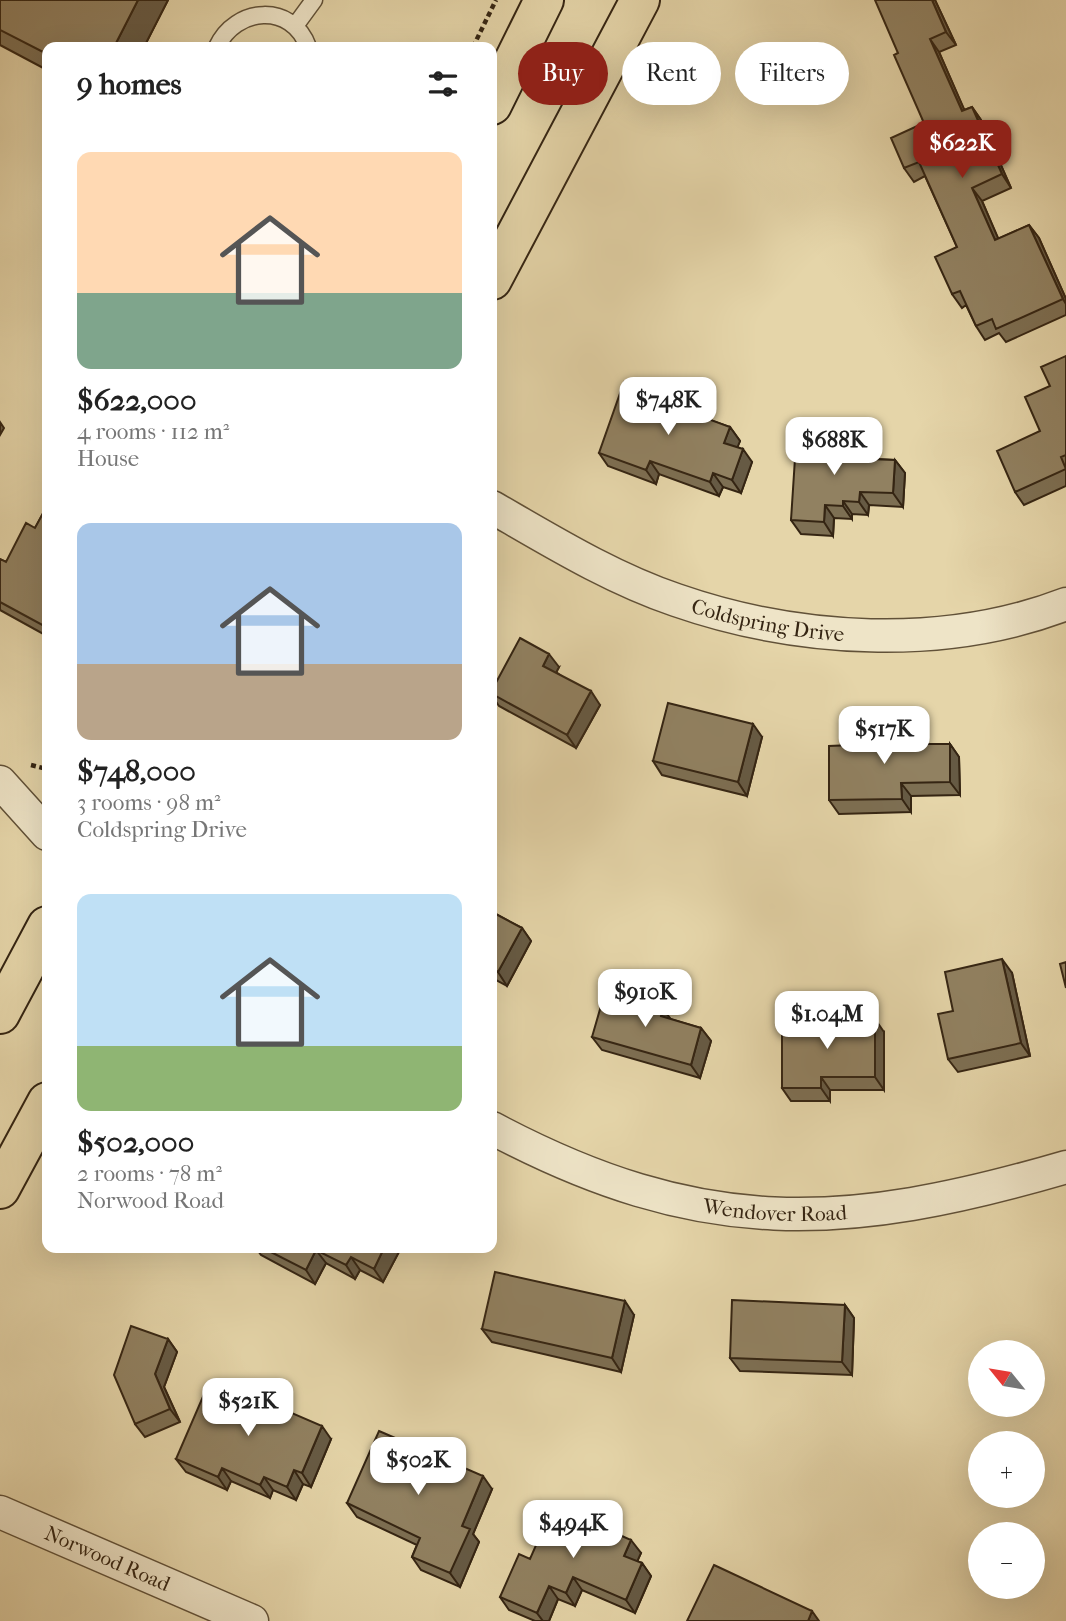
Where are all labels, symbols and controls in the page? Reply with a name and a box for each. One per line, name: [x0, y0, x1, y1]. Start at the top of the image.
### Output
chip: Buy: [518, 42, 608, 105]
chip: Rent: [622, 42, 721, 105]
chip: Filters: [735, 42, 849, 105]
icon: filters: [424, 65, 462, 103]
text: 9 homes: [77, 67, 182, 102]
pin: $622K: [913, 120, 1011, 180]
text: $622K: [929, 129, 995, 156]
icon: home: [207, 197, 333, 323]
pin: $748K: [619, 378, 717, 437]
text: $622,000: [77, 383, 196, 418]
text: $748K: [636, 386, 701, 413]
text: 4 rooms · 112 m²: [77, 418, 229, 445]
pin: $688K: [785, 418, 883, 477]
text: $688K: [802, 426, 866, 453]
text: House: [77, 445, 139, 472]
icon: home: [207, 568, 333, 694]
street label: Coldspring Drive: [688, 594, 845, 646]
pin: $517K: [835, 706, 933, 766]
text: $517K: [855, 715, 913, 742]
text: $748,000: [77, 754, 196, 789]
text: 3 rooms · 98 m²: [77, 789, 221, 816]
text: Coldspring Drive: [77, 816, 247, 843]
icon: home: [207, 939, 333, 1065]
pin: $910K: [596, 970, 694, 1029]
text: $910K: [614, 978, 676, 1005]
pin: $1.04M: [770, 992, 884, 1051]
text: $1.04M: [791, 1000, 863, 1027]
text: $502,000: [77, 1125, 194, 1160]
text: 2 rooms · 78 m²: [77, 1160, 222, 1187]
text: Norwood Road: [77, 1187, 224, 1214]
street label: Wendover Road: [700, 1194, 848, 1226]
north arrow: [968, 1340, 1045, 1418]
map controls: [968, 1340, 1045, 1599]
pin: $521K: [199, 1378, 297, 1438]
text: $521K: [218, 1387, 278, 1414]
button: +: [968, 1431, 1045, 1508]
pin: $502K: [369, 1438, 467, 1497]
text: $502K: [386, 1446, 450, 1473]
pin: $494K: [524, 1500, 622, 1560]
text: $494K: [539, 1509, 607, 1536]
street label: Norwood Road: [41, 1521, 174, 1596]
button: −: [968, 1522, 1045, 1599]

